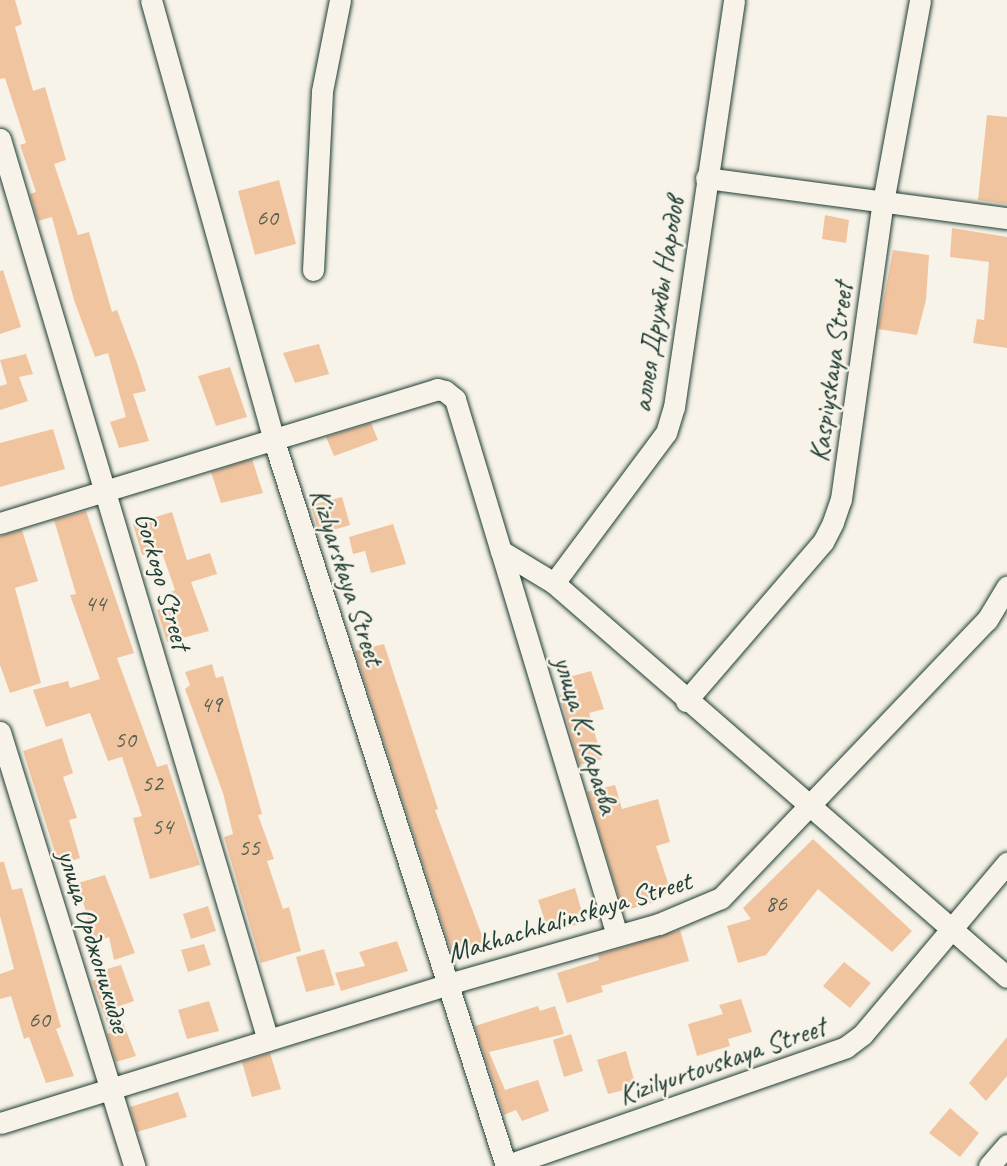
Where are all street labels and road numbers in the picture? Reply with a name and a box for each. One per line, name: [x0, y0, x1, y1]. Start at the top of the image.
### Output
street label: аллея Дружбы Народов: [624, 196, 692, 414]
street label: Kaspiyskaya Street: [802, 280, 860, 464]
street label: Kizlyarskaya Street: [303, 484, 391, 670]
street label: Gorkogo Street: [127, 508, 199, 654]
street label: улица К. Караева: [546, 652, 626, 818]
street label: улица Орджоникидзе: [51, 847, 137, 1035]
street label: Makhachkalinskaya Street: [443, 864, 695, 970]
street label: Kizilyurtovskaya Street: [614, 1010, 830, 1112]

